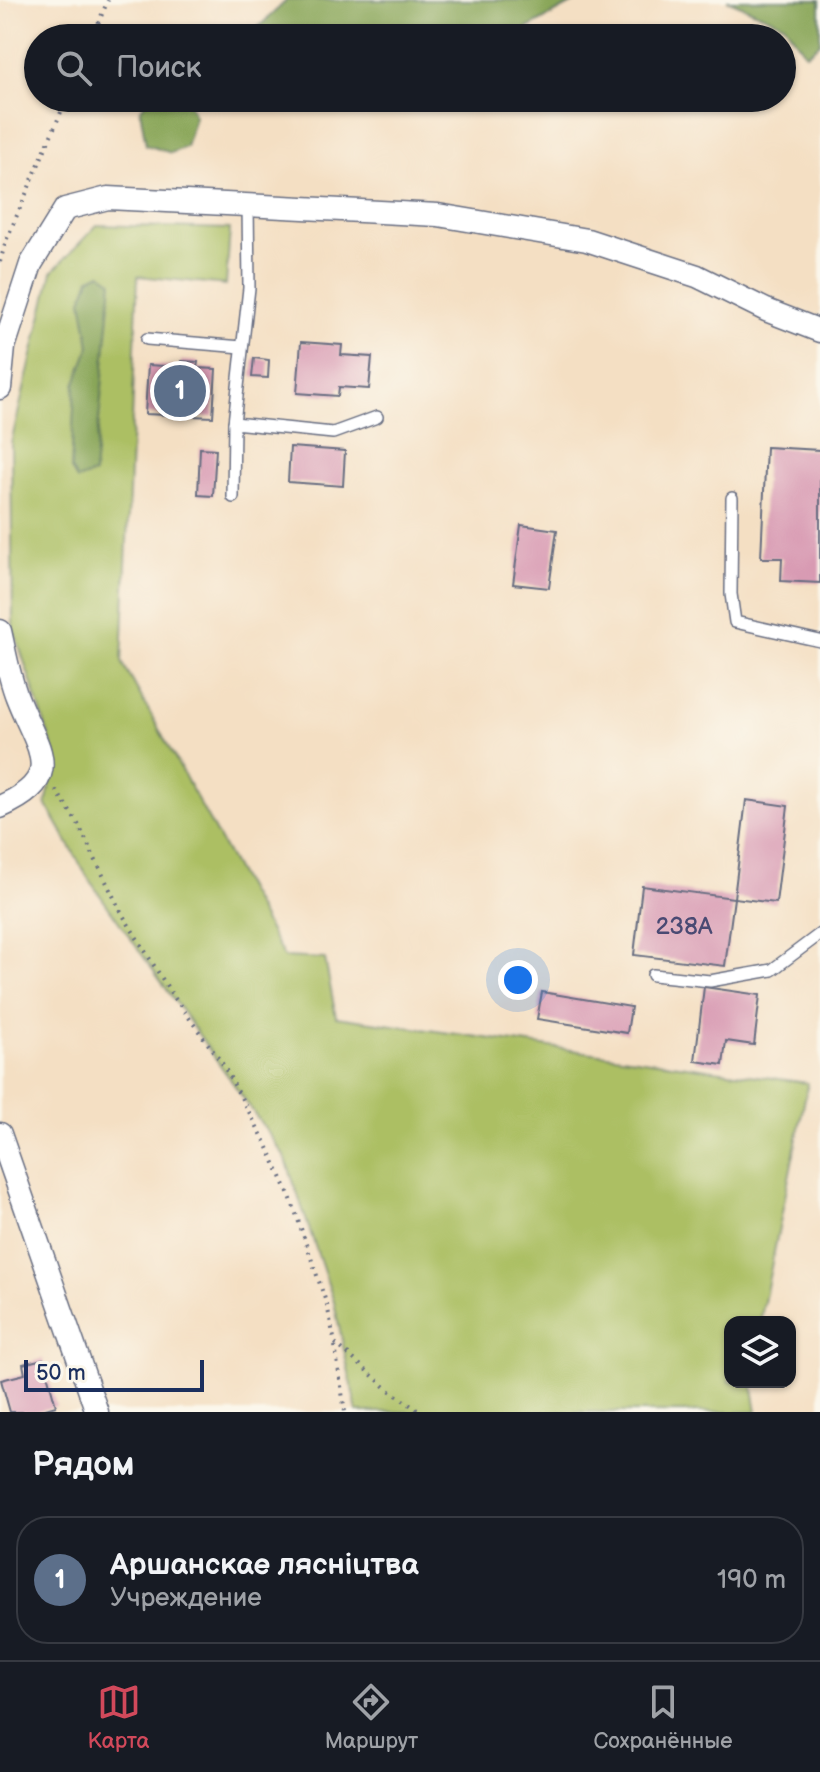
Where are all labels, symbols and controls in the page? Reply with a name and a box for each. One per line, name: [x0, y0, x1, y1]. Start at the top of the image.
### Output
search box: [24, 24, 796, 112]
icon: search: [52, 46, 96, 90]
text: Поиск: [116, 50, 202, 86]
pin: 1: [154, 361, 206, 421]
house number: 238А: [656, 912, 713, 941]
your location: [498, 960, 538, 1000]
map controls: [724, 1316, 796, 1388]
button: layers: [724, 1316, 796, 1388]
scale bar: [24, 1356, 204, 1392]
text: 50 m: [36, 1360, 86, 1387]
text: Рядом: [32, 1444, 134, 1485]
text: Аршанскае лясніцтва: [110, 1547, 419, 1583]
text: 1: [55, 1565, 65, 1596]
text: 190 m: [717, 1565, 786, 1596]
text: Учреждение: [110, 1583, 262, 1614]
tab: Карта: [88, 1680, 150, 1755]
tab: Маршрут: [325, 1680, 418, 1755]
tab: Сохранённые: [593, 1680, 732, 1755]

